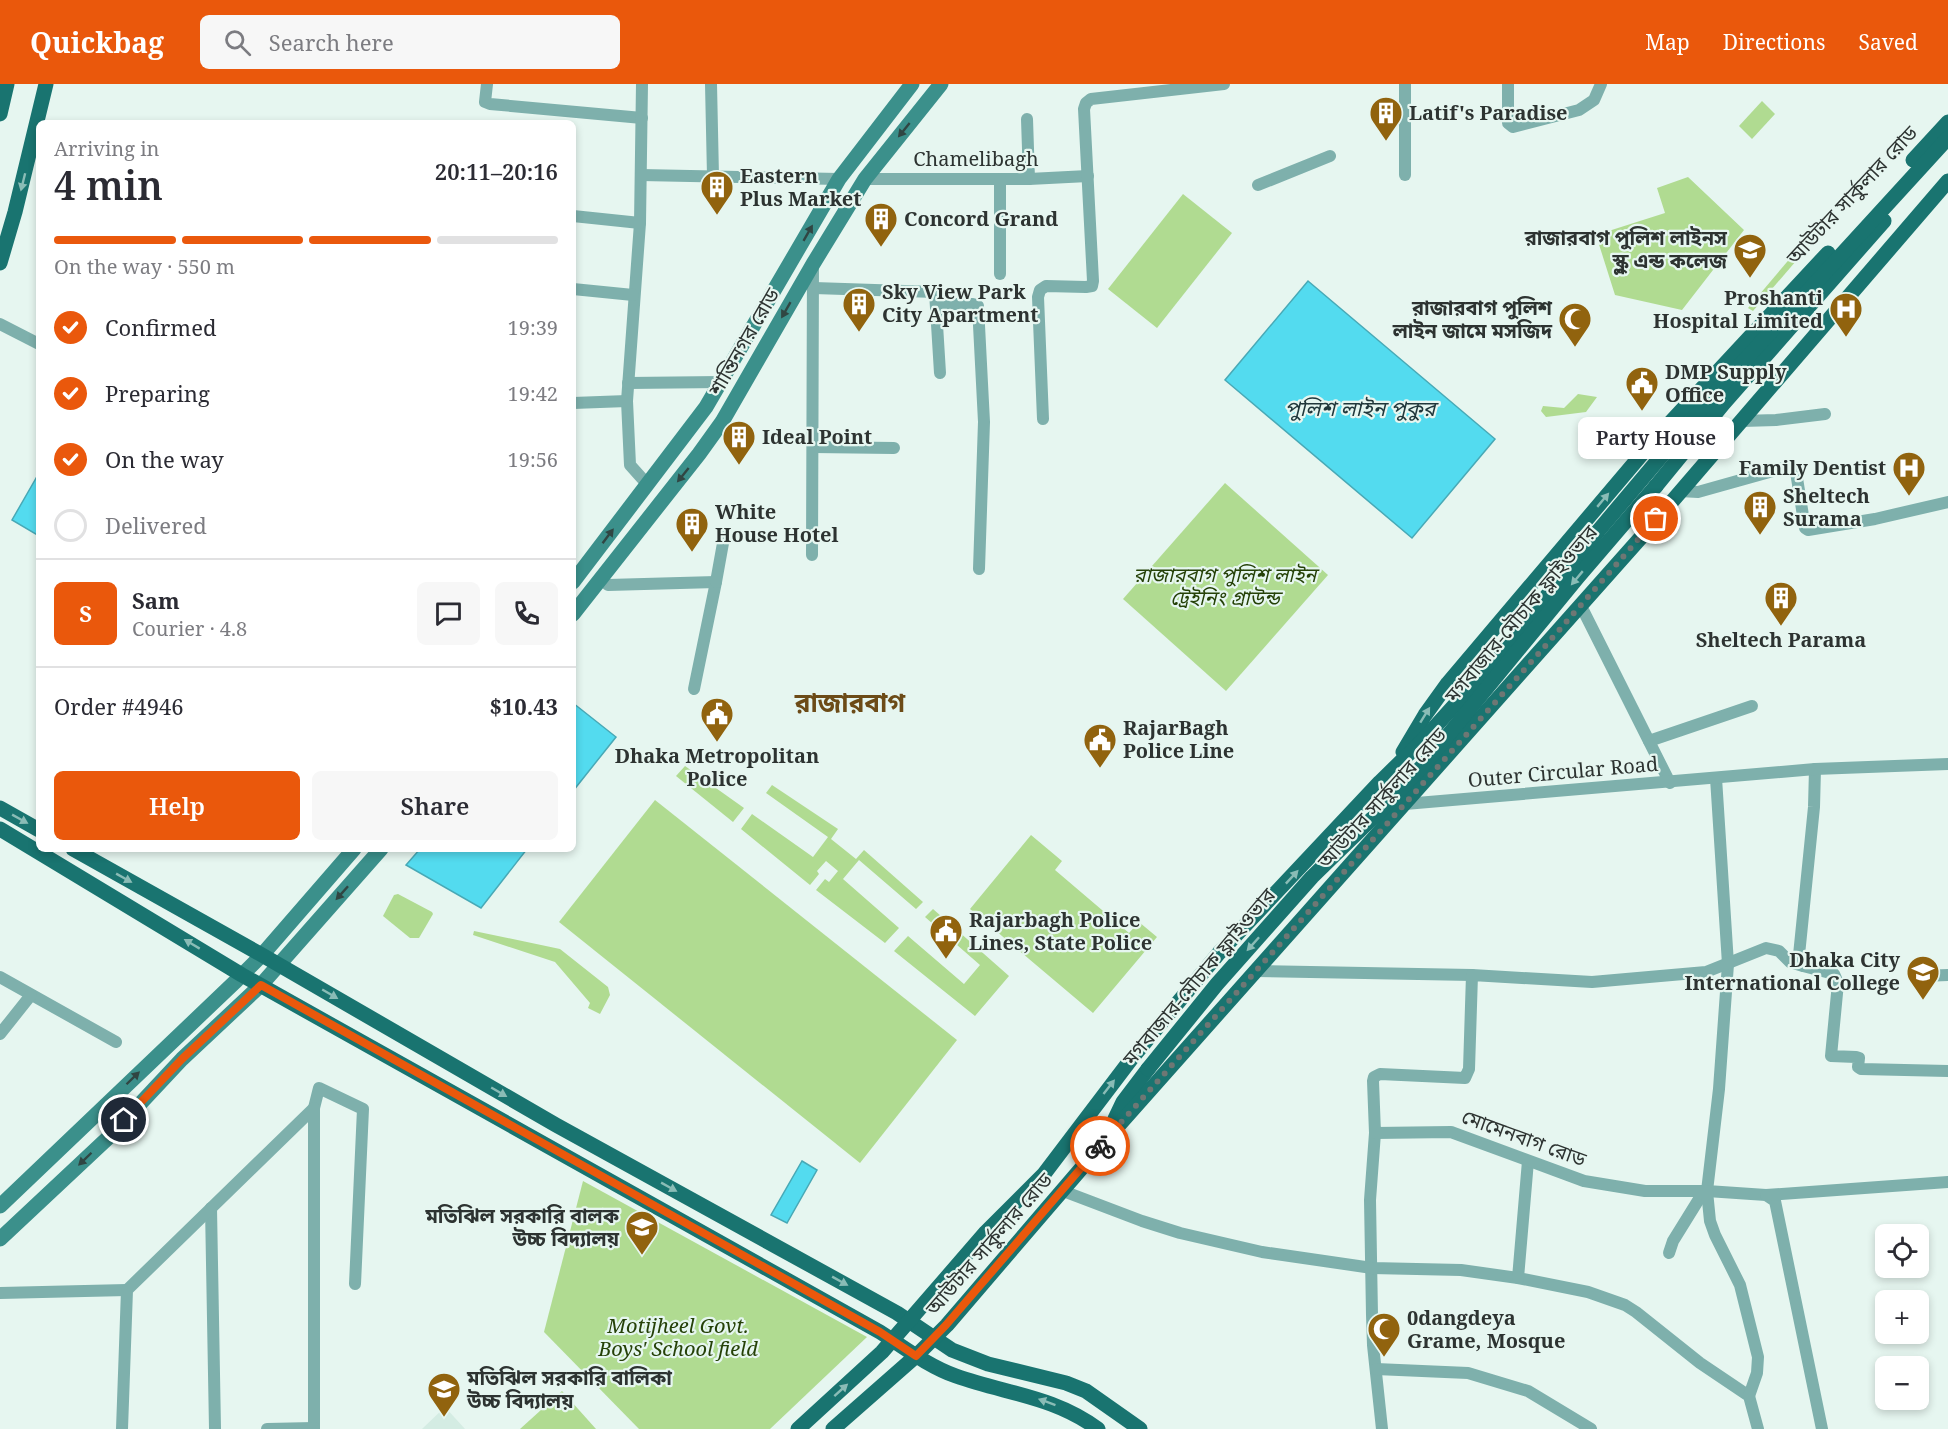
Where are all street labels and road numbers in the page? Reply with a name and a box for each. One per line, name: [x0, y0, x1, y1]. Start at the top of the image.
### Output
street label: আউটার সার্কুলার রোড: [1780, 119, 1924, 271]
street label: Chamelibagh: [913, 145, 1039, 172]
street label: শান্তিনগর রোড: [701, 282, 786, 401]
street label: মগবাজার-মৌচাক ফ্লাইওভার: [1438, 518, 1604, 709]
street label: আউটার সার্কুলার রোড: [1311, 721, 1453, 875]
street label: Outer Circular Road: [1467, 750, 1659, 793]
street label: মগবাজার-মৌচাক ফ্লাইওভার: [1116, 881, 1282, 1072]
street label: মোমেনবাগ রোড: [1458, 1103, 1591, 1173]
street label: আউটার সার্কুলার রোড: [919, 1166, 1059, 1321]

